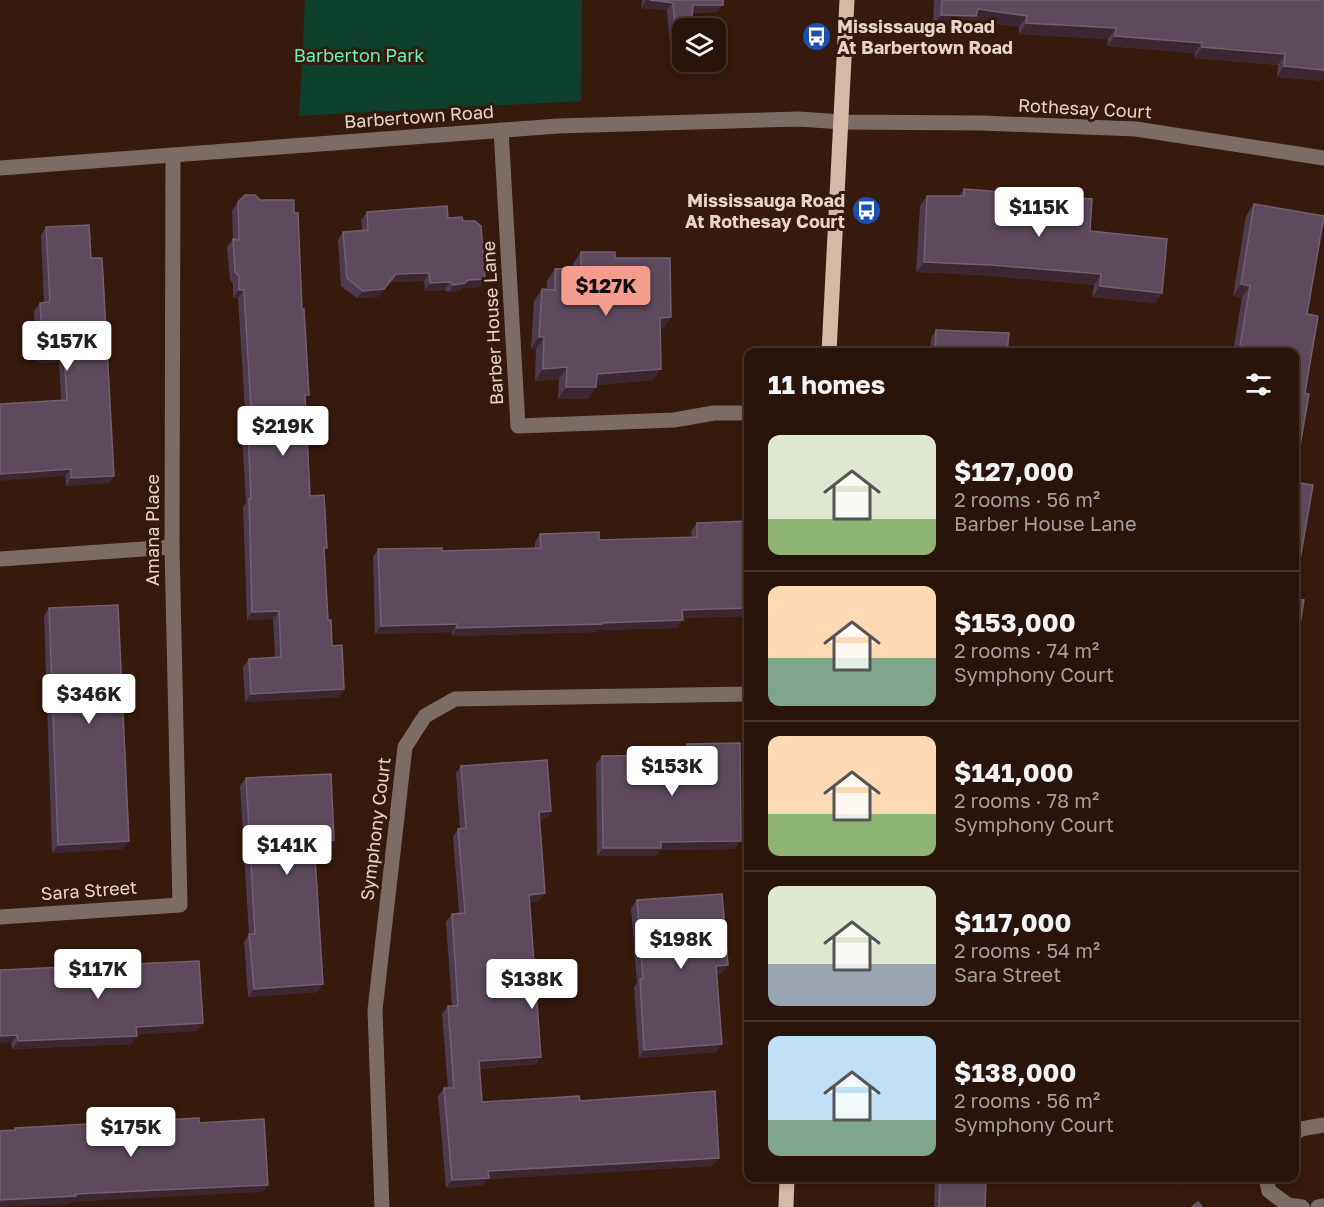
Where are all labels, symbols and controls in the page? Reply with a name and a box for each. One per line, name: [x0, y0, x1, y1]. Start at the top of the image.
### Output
place label: Mississauga Road At Barbertown Road: [837, 15, 1013, 58]
map controls: [672, 18, 726, 72]
button: layers: [672, 18, 726, 72]
bus stop icon: Mississauga Road At Barbertown Road: [800, 21, 832, 53]
park label: Barberton Park: [294, 44, 424, 66]
street label: Rothesay Court: [1018, 94, 1153, 122]
street label: Barbertown Road: [343, 100, 495, 132]
pin: $115K: [997, 187, 1081, 238]
place label: Mississauga Road At Rothesay Court: [685, 189, 845, 232]
text: $115K: [1009, 194, 1069, 218]
bus stop icon: Mississauga Road At Rothesay Court: [850, 195, 882, 227]
street label: Barber House Lane: [477, 240, 507, 406]
pin: $127K: [564, 266, 648, 317]
text: $127K: [575, 273, 637, 297]
pin: $157K: [25, 321, 109, 372]
text: $157K: [36, 328, 98, 352]
icon: filters: [1242, 368, 1275, 401]
text: 11 homes: [768, 369, 885, 400]
pin: $219K: [241, 406, 325, 457]
text: $219K: [251, 413, 315, 437]
text: $127,000: [954, 456, 1074, 487]
icon: home: [816, 459, 888, 531]
street label: Amana Place: [141, 474, 163, 586]
text: 2 rooms · 56 m²: [954, 487, 1100, 511]
text: Barber House Lane: [954, 511, 1137, 535]
text: $153,000: [954, 607, 1076, 638]
icon: home: [816, 610, 888, 682]
text: 2 rooms · 74 m²: [954, 638, 1099, 662]
text: Symphony Court: [954, 662, 1114, 686]
pin: $346K: [47, 674, 131, 725]
text: $346K: [56, 681, 122, 705]
pin: $153K: [630, 746, 714, 797]
text: $153K: [641, 753, 703, 777]
street label: Symphony Court: [355, 756, 395, 902]
text: $141,000: [954, 757, 1073, 788]
icon: home: [816, 760, 888, 832]
text: 2 rooms · 78 m²: [954, 788, 1099, 812]
text: Symphony Court: [954, 812, 1114, 836]
pin: $141K: [245, 825, 329, 876]
text: $141K: [257, 832, 318, 856]
street label: Sara Street: [40, 876, 138, 904]
text: $117,000: [954, 907, 1071, 938]
icon: home: [816, 910, 888, 982]
pin: $198K: [639, 919, 723, 970]
text: $198K: [649, 926, 713, 950]
text: 2 rooms · 54 m²: [954, 938, 1100, 962]
pin: $117K: [56, 949, 140, 1000]
text: $117K: [68, 956, 128, 980]
pin: $138K: [490, 959, 574, 1010]
text: Sara Street: [954, 962, 1061, 986]
text: $138K: [500, 966, 564, 990]
text: $138,000: [954, 1057, 1076, 1088]
icon: home: [816, 1060, 888, 1132]
text: 2 rooms · 56 m²: [954, 1088, 1100, 1112]
pin: $175K: [89, 1107, 173, 1158]
text: Symphony Court: [954, 1112, 1114, 1136]
text: $175K: [100, 1114, 162, 1138]

